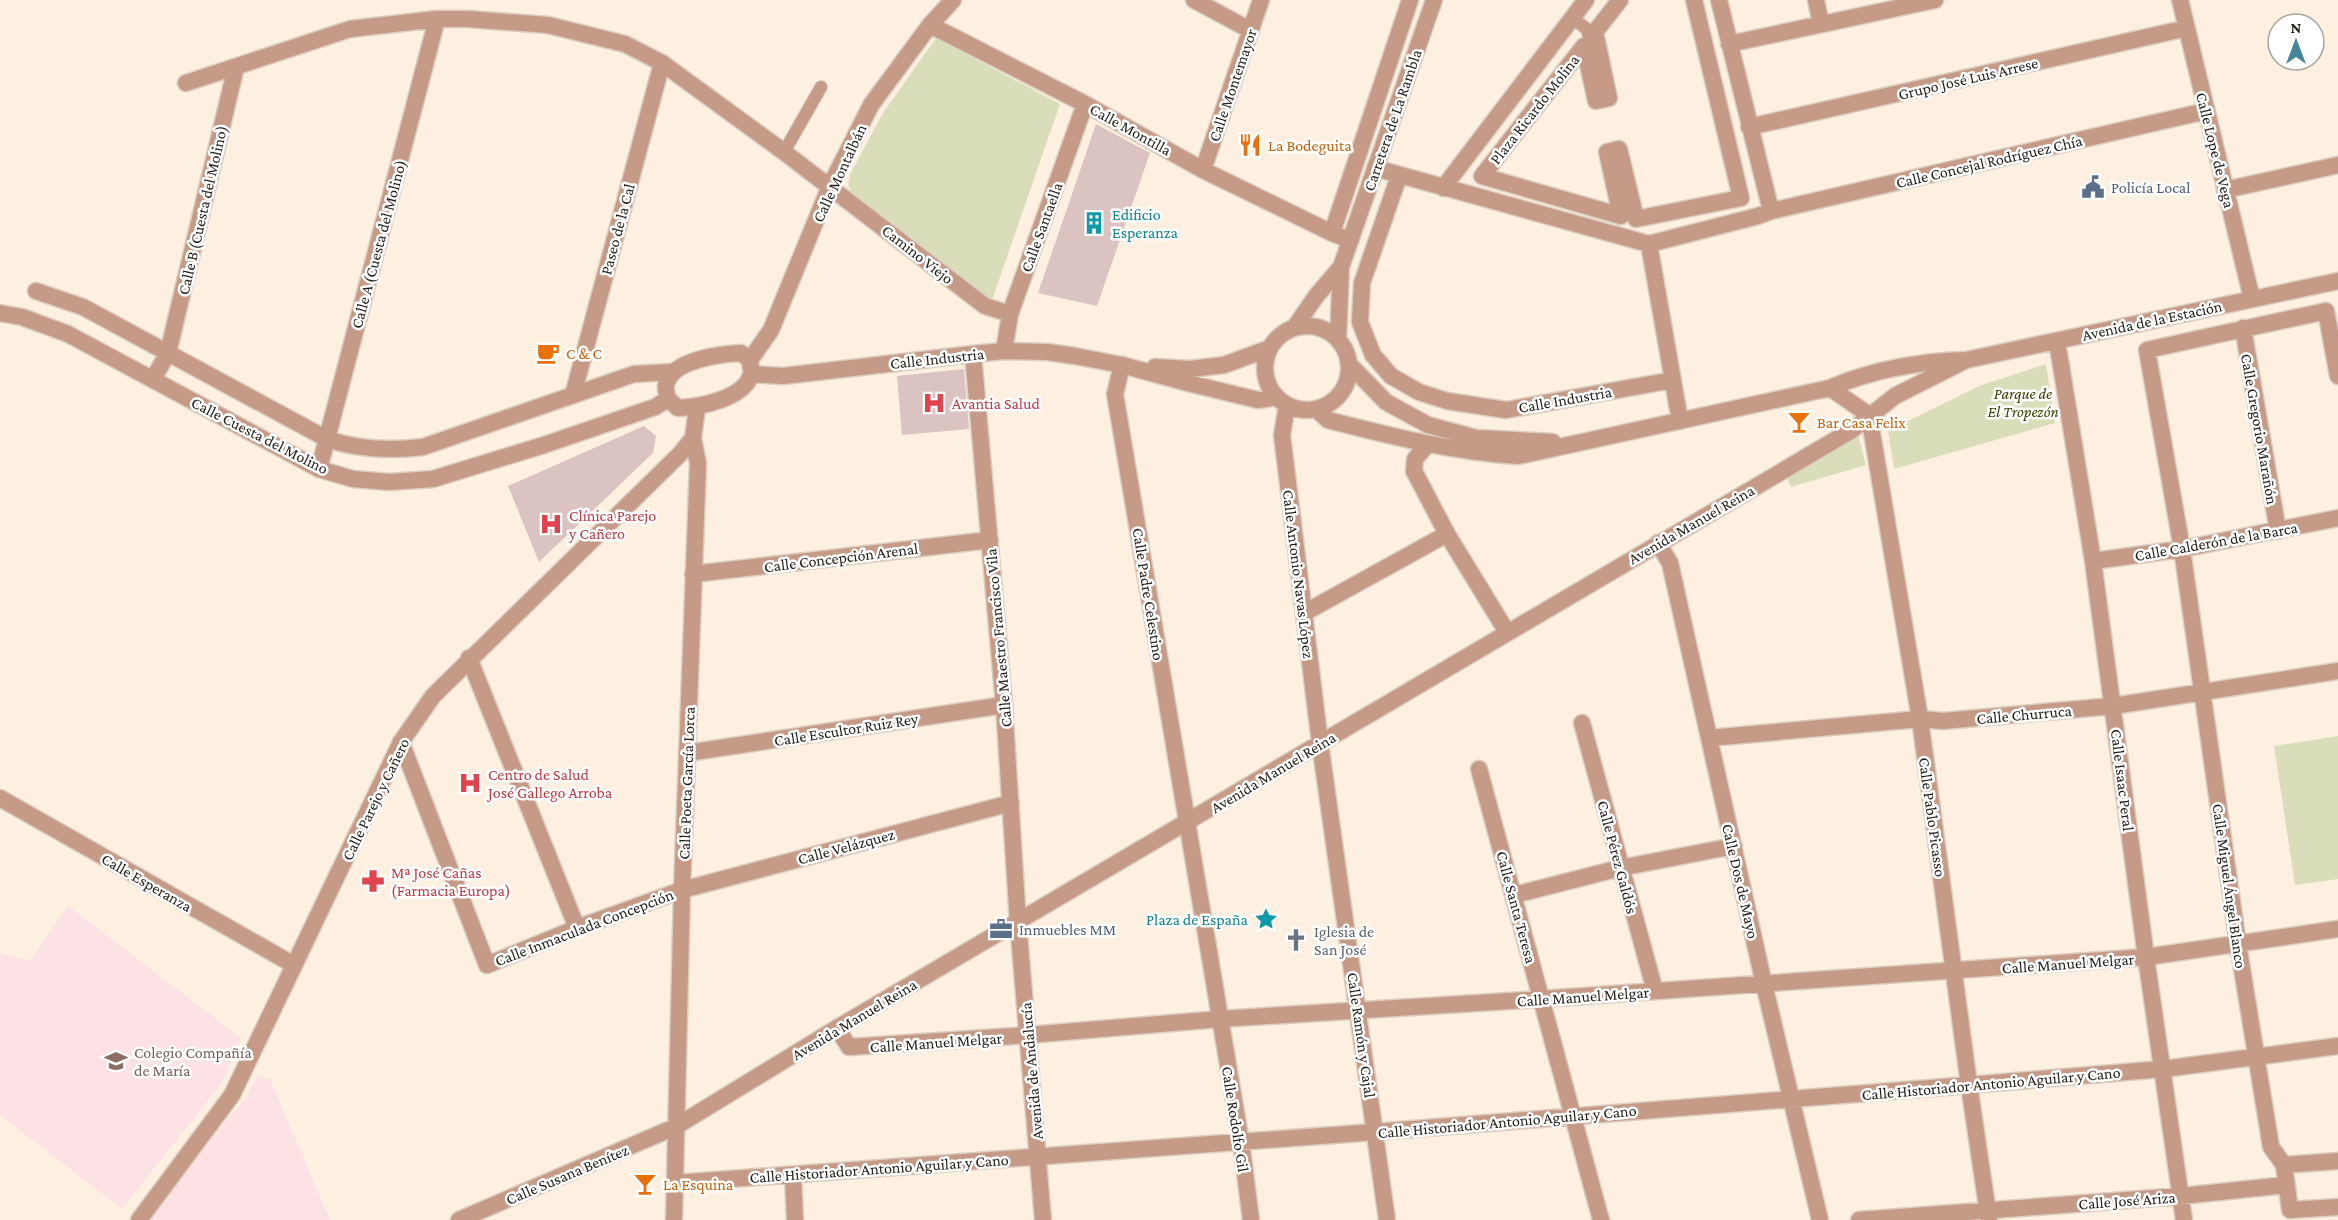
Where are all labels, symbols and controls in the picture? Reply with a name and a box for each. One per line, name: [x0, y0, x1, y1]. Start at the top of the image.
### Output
north arrow: [2266, 12, 2326, 72]
text: N: [2291, 19, 2302, 36]
street label: Calle Montemayor: [1205, 26, 1261, 144]
street label: Carretera de La Rambla: [1360, 47, 1425, 193]
street label: Plaza Ricardo Molina: [1486, 51, 1583, 167]
street label: Grupo José Luis Arrese: [1897, 54, 2040, 104]
street label: Calle Lope de Vega: [2192, 91, 2238, 211]
street label: Calle Montilla: [1087, 100, 1175, 159]
street label: Calle Montalbán: [809, 121, 870, 225]
street label: Calle B (Cuesta del Molino): [175, 124, 231, 297]
restaurant icon: La Bodeguita: [1237, 132, 1263, 158]
street label: Calle Concejal Rodríguez Chía: [1894, 132, 2085, 192]
place label: La Bodeguita: [1268, 137, 1352, 155]
street label: Calle A (Cuesta del Molino): [348, 158, 410, 331]
public building icon: Policía Local: [2080, 174, 2106, 200]
street label: Calle Santaella: [1017, 179, 1066, 274]
place label: Policía Local: [2111, 179, 2190, 196]
street label: Paseo de la Cal: [597, 182, 638, 276]
place label: Edificio Esperanza: [1112, 206, 1179, 242]
building icon: Edificio Esperanza: [1081, 210, 1107, 236]
street label: Camino Viejo: [878, 221, 957, 288]
street label: Avenida de la Estación: [2081, 297, 2224, 344]
cafe icon: C & C: [535, 340, 561, 366]
place label: C & C: [566, 345, 602, 362]
street label: Calle Industria: [889, 345, 985, 372]
street label: Calle Gregorio Marañón: [2237, 352, 2281, 506]
street label: Calle Industria: [1517, 383, 1614, 416]
park label: Parque de El Tropezón: [1987, 385, 2059, 421]
hospital icon: Avantia Salud: [921, 390, 947, 416]
street label: Calle Cuesta del Molino: [189, 394, 331, 477]
place label: Avantia Salud: [952, 395, 1040, 412]
bar icon: Bar Casa Felix: [1786, 409, 1812, 435]
place label: Bar Casa Felix: [1817, 414, 1906, 431]
street label: Avenida Manuel Reina: [1625, 481, 1758, 567]
street label: Calle Antonio Navas López: [1279, 489, 1317, 660]
place label: Clínica Parejo y Cañero: [568, 507, 656, 543]
hospital icon: Clínica Parejo y Cañero: [538, 511, 564, 537]
street label: Calle Calderón de la Barca: [2133, 519, 2299, 564]
street label: Calle Padre Celestino: [1130, 527, 1167, 662]
street label: Calle Concepción Arenal: [763, 540, 919, 576]
street label: Calle Maestro Francisco Vila: [982, 547, 1015, 728]
street label: Calle Churruca: [1976, 702, 2073, 727]
street label: Calle Poeta García Lorca: [675, 706, 698, 860]
street label: Calle Escultor Ruiz Rey: [773, 710, 920, 750]
street label: Avenida Manuel Reina: [1208, 728, 1339, 816]
street label: Calle Isaac Peral: [2108, 728, 2137, 832]
street label: Calle Parejo y Cañero: [339, 735, 413, 863]
street label: Calle Pablo Picasso: [1916, 756, 1949, 878]
place label: Centro de Salud José Gallego Arroba: [486, 766, 613, 802]
hospital icon: Centro de Salud José Gallego Arroba: [457, 770, 483, 796]
street label: Calle Pérez Galdós: [1594, 799, 1641, 916]
street label: Calle Miguel Ángel Blanco: [2209, 803, 2249, 970]
street label: Calle Dos de Mayo: [1718, 822, 1762, 940]
street label: Calle Velázquez: [796, 825, 897, 869]
street label: Calle Santa Teresa: [1493, 849, 1540, 966]
street label: Calle Esperanza: [98, 850, 195, 916]
place label: Mª José Cañas (Farmacia Europa): [391, 864, 511, 900]
pharmacy icon: Mª José Cañas (Farmacia Europa): [360, 868, 386, 894]
street label: Calle Inmaculada Concepción: [493, 885, 677, 970]
place icon: Plaza de España: [1253, 906, 1279, 932]
place label: Plaza de España: [1146, 911, 1249, 929]
office icon: Inmuebles MM: [988, 916, 1014, 942]
place label: Inmuebles MM: [1019, 921, 1116, 938]
place label: Iglesia de San José: [1314, 923, 1374, 959]
church icon: Iglesia de San José: [1283, 927, 1309, 953]
street label: Calle Manuel Melgar: [2001, 950, 2135, 978]
street label: Calle Ramón y Cajal: [1343, 971, 1379, 1099]
street label: Avenida Manuel Reina: [789, 975, 920, 1063]
street label: Calle Manuel Melgar: [1516, 983, 1650, 1011]
street label: Avenida de Andalucía: [1017, 1001, 1046, 1140]
street label: Calle Manuel Melgar: [869, 1029, 1003, 1057]
place label: Colegio Compañía de María: [134, 1044, 252, 1079]
school or university icon: Colegio Compañía de María: [103, 1048, 129, 1074]
street label: Calle Historiador Antonio Aguilar y Cano: [1861, 1064, 2121, 1104]
street label: Calle Rodolfo Gil: [1219, 1065, 1252, 1173]
street label: Calle Historiador Antonio Aguilar y Cano: [1377, 1102, 1637, 1142]
street label: Calle Susana Benítez: [503, 1141, 631, 1208]
street label: Calle Historiador Antonio Aguilar y Cano: [749, 1151, 1009, 1187]
bar icon: La Esquina: [632, 1171, 658, 1197]
place label: La Esquina: [663, 1176, 734, 1194]
street label: Calle José Ariza: [2078, 1189, 2177, 1213]

